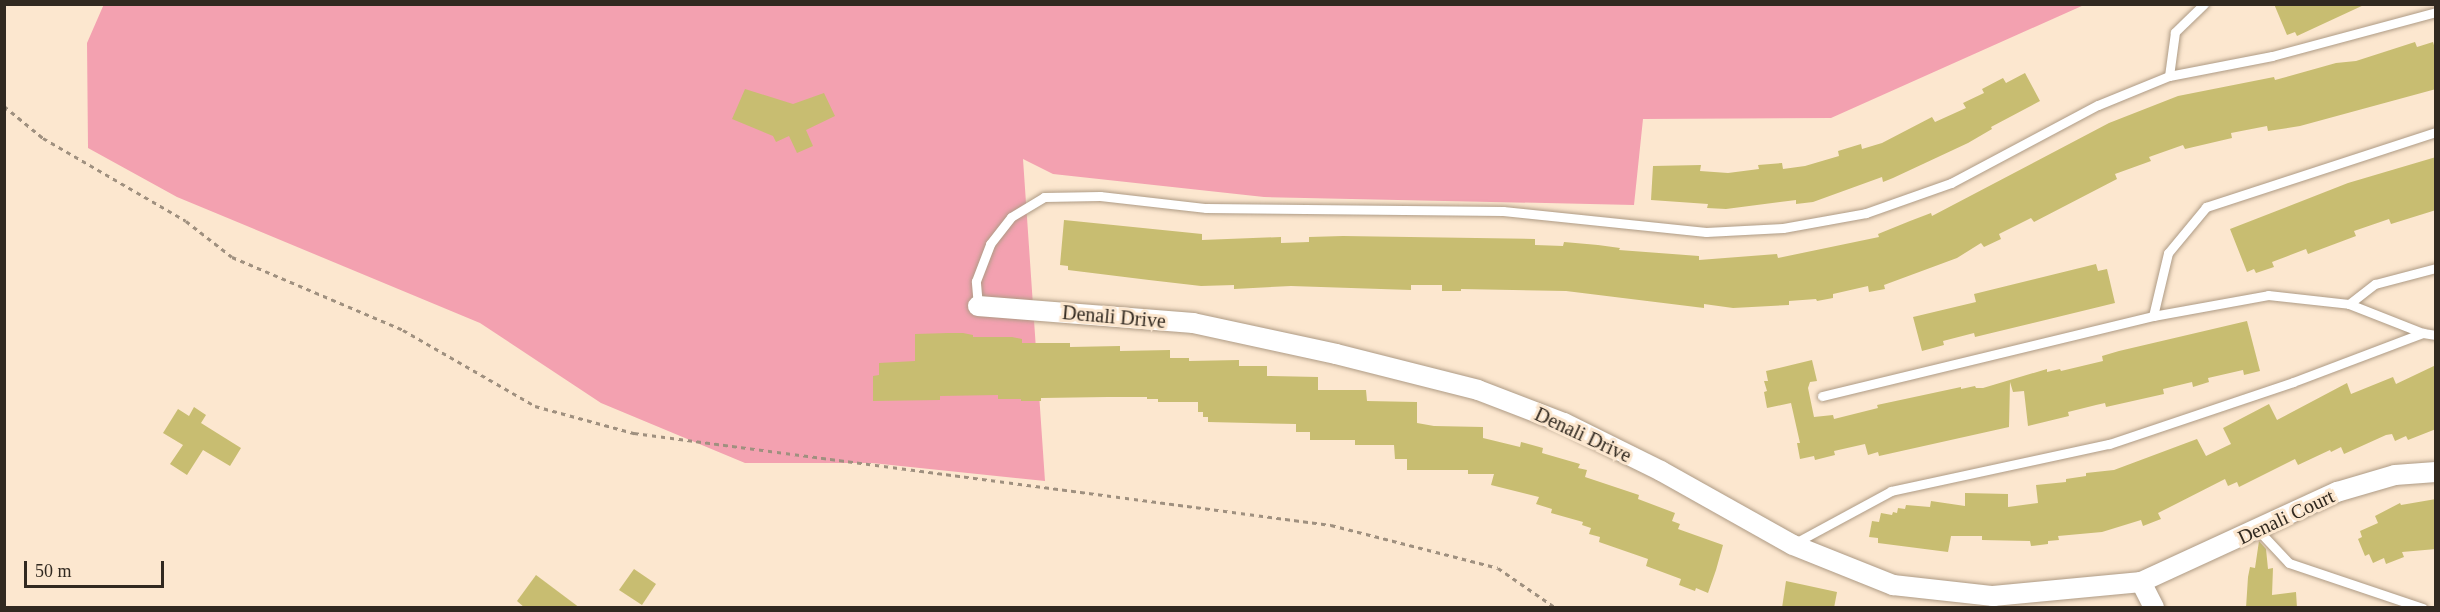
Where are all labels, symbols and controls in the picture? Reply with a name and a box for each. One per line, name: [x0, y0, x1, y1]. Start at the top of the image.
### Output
street label: Denali Drive: [1061, 301, 1167, 333]
street label: Denali Drive: [1531, 402, 1635, 468]
street label: Denali Court: [2234, 484, 2338, 550]
scale bar: [27, 549, 166, 587]
text: 50 m: [35, 561, 72, 581]

